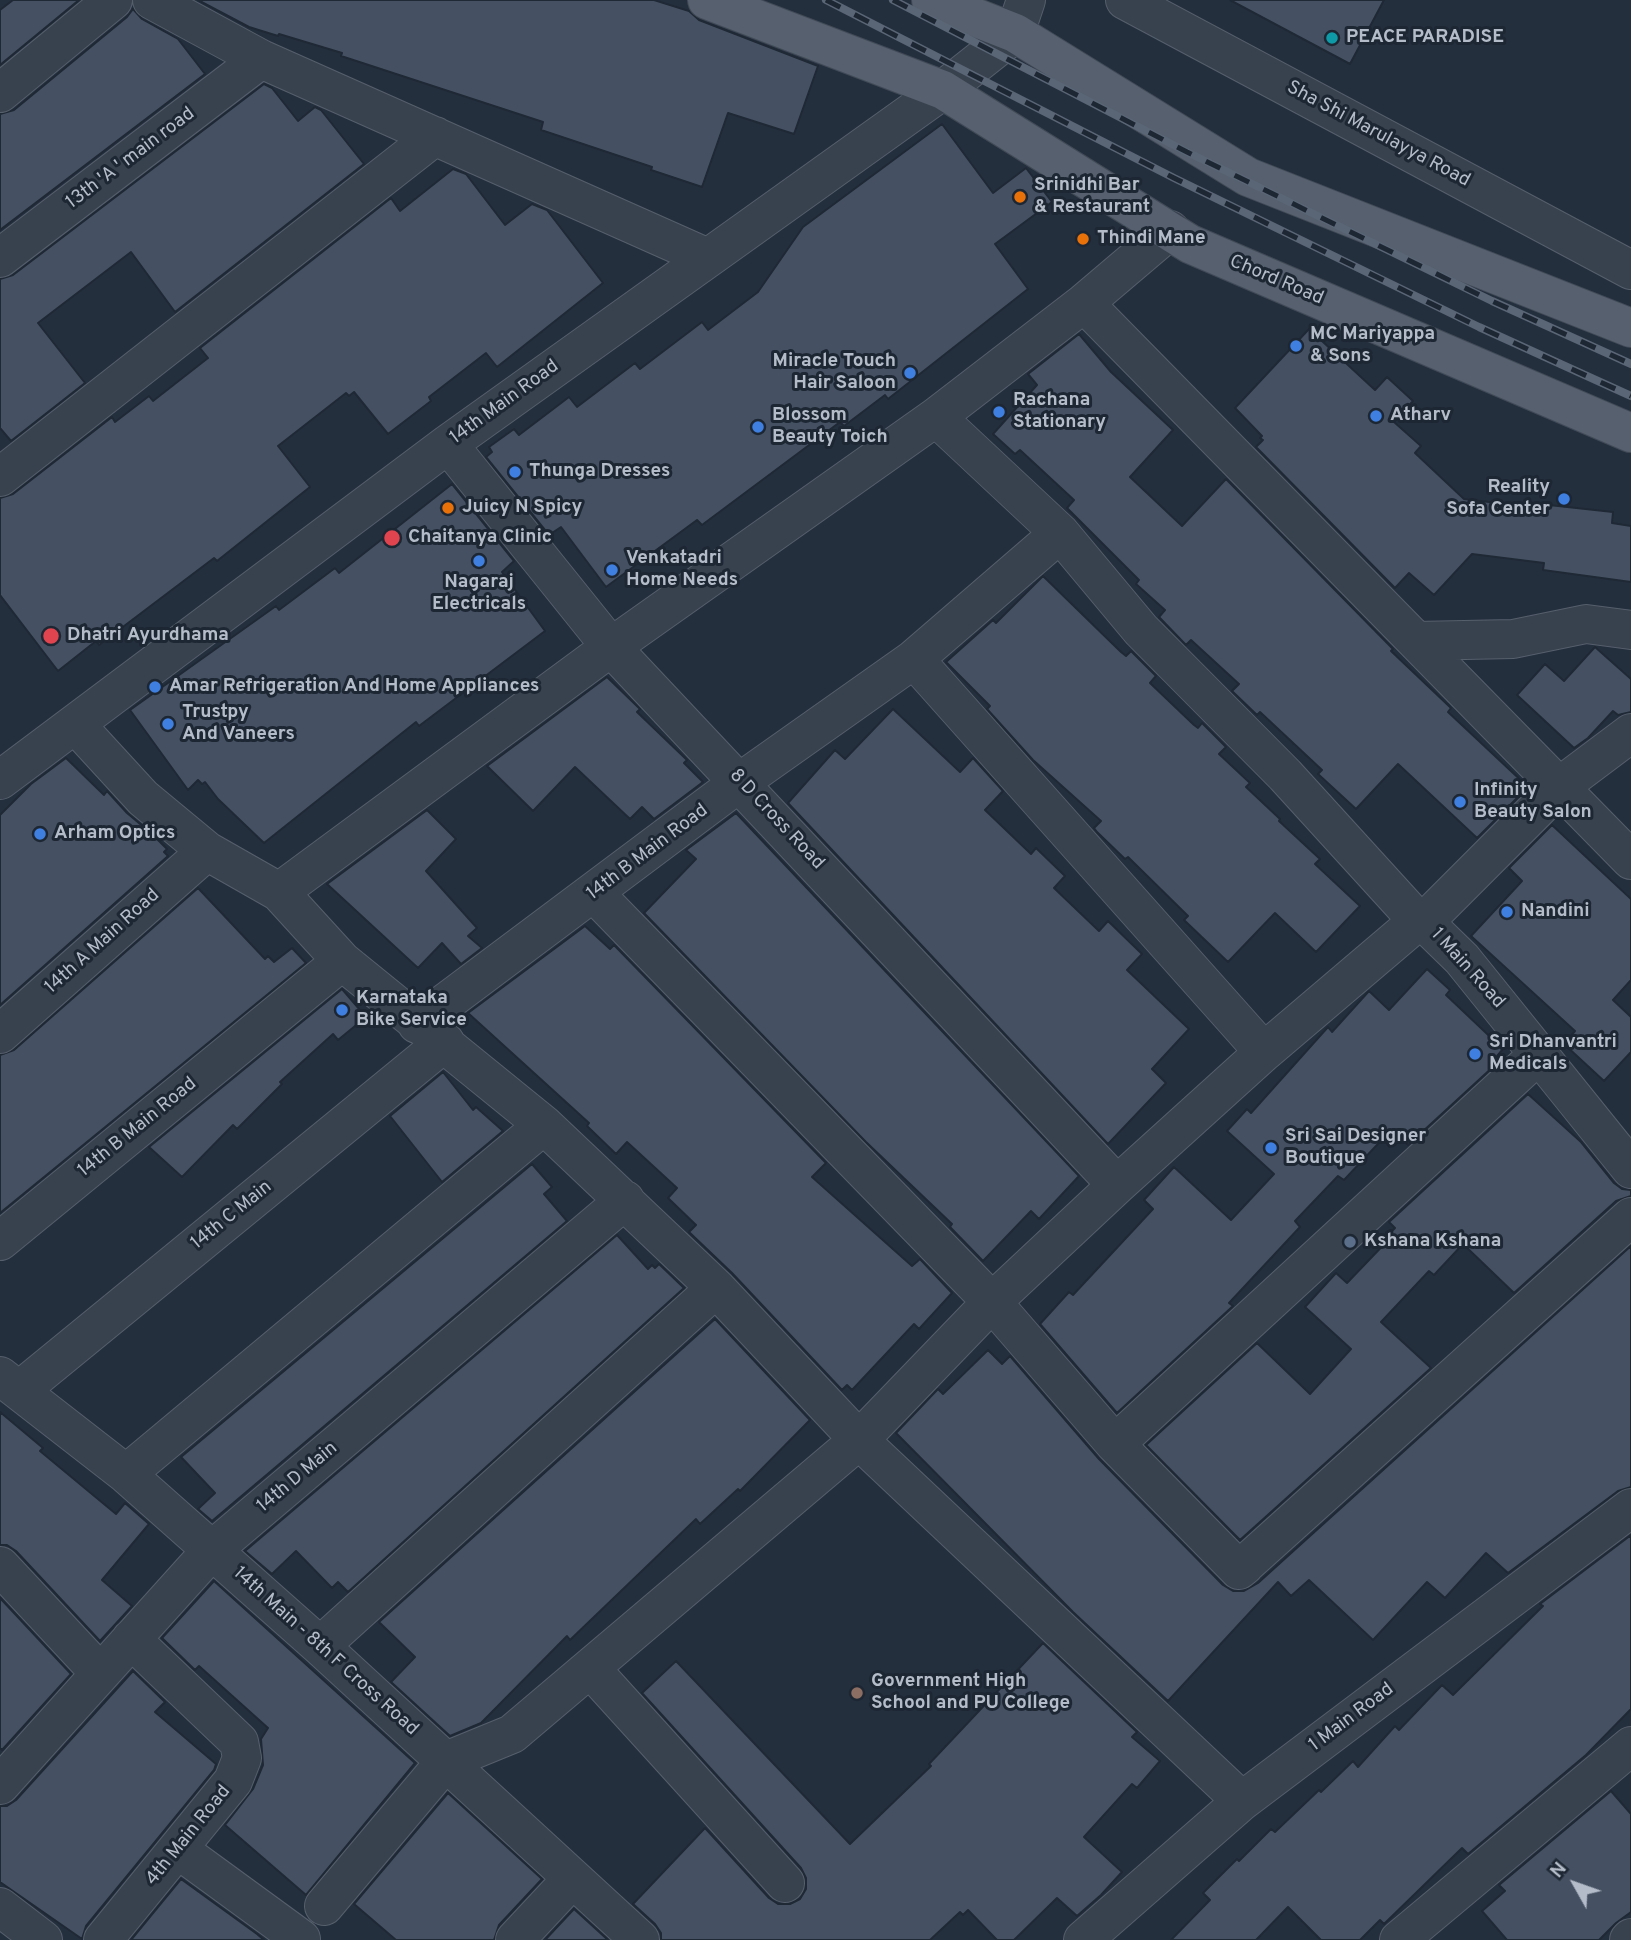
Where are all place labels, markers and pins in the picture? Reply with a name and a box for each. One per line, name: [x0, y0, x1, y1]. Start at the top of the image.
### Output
place label: PEACE PARADISE: [1346, 27, 1504, 49]
marker: PEACE PARADISE: [1324, 30, 1340, 46]
place label: Srinidhi Bar & Restaurant: [1034, 175, 1150, 219]
marker: Srinidhi Bar & Restaurant: [1012, 189, 1028, 205]
place label: Thindi Mane: [1097, 228, 1206, 250]
marker: Thindi Mane: [1075, 231, 1091, 247]
place label: MC Mariyappa & Sons: [1310, 324, 1435, 368]
marker: MC Mariyappa & Sons: [1288, 338, 1304, 354]
place label: Miracle Touch Hair Saloon: [773, 351, 896, 395]
marker: Miracle Touch Hair Saloon: [902, 365, 918, 381]
place label: Rachana Stationary: [1013, 390, 1106, 434]
marker: Rachana Stationary: [991, 404, 1007, 420]
place label: Blossom Beauty Toich: [772, 405, 888, 449]
place label: Atharv: [1390, 405, 1451, 427]
marker: Atharv: [1368, 408, 1384, 424]
marker: Blossom Beauty Toich: [750, 419, 766, 435]
place label: Thunga Dresses: [529, 461, 670, 483]
marker: Thunga Dresses: [507, 464, 523, 480]
place label: Reality Sofa Center: [1446, 477, 1550, 521]
marker: Reality Sofa Center: [1556, 491, 1572, 507]
place label: Juicy N Spicy: [462, 497, 582, 519]
marker: Juicy N Spicy: [440, 500, 456, 516]
place label: Chaitanya Clinic: [408, 527, 552, 549]
marker: Chaitanya Clinic: [382, 528, 402, 548]
place label: Venkatadri Home Needs: [626, 548, 738, 592]
marker: Nagaraj Electricals: [471, 553, 487, 569]
marker: Venkatadri Home Needs: [604, 562, 620, 578]
place label: Nagaraj Electricals: [432, 572, 526, 616]
place label: Dhatri Ayurdhama: [67, 625, 229, 647]
marker: Dhatri Ayurdhama: [41, 626, 61, 646]
place label: Amar Refrigeration And Home Appliances: [169, 676, 539, 698]
marker: Amar Refrigeration And Home Appliances: [147, 679, 163, 695]
place label: Trustpy And Vaneers: [182, 702, 295, 746]
marker: Trustpy And Vaneers: [160, 716, 176, 732]
place label: Infinity Beauty Salon: [1474, 780, 1592, 824]
marker: Infinity Beauty Salon: [1452, 794, 1468, 810]
place label: Arham Optics: [54, 823, 175, 845]
marker: Arham Optics: [32, 826, 48, 842]
place label: Nandini: [1521, 901, 1590, 923]
marker: Nandini: [1499, 904, 1515, 920]
place label: Karnataka Bike Service: [356, 988, 467, 1032]
marker: Karnataka Bike Service: [334, 1002, 350, 1018]
place label: Sri Dhanvantri Medicals: [1489, 1032, 1617, 1076]
marker: Sri Dhanvantri Medicals: [1467, 1046, 1483, 1062]
place label: Sri Sai Designer Boutique: [1285, 1126, 1426, 1170]
marker: Sri Sai Designer Boutique: [1263, 1140, 1279, 1156]
place label: Kshana Kshana: [1364, 1231, 1501, 1253]
marker: Kshana Kshana: [1342, 1234, 1358, 1250]
place label: Government High School and PU College: [871, 1671, 1070, 1715]
marker: Government High School and PU College: [849, 1685, 865, 1701]

